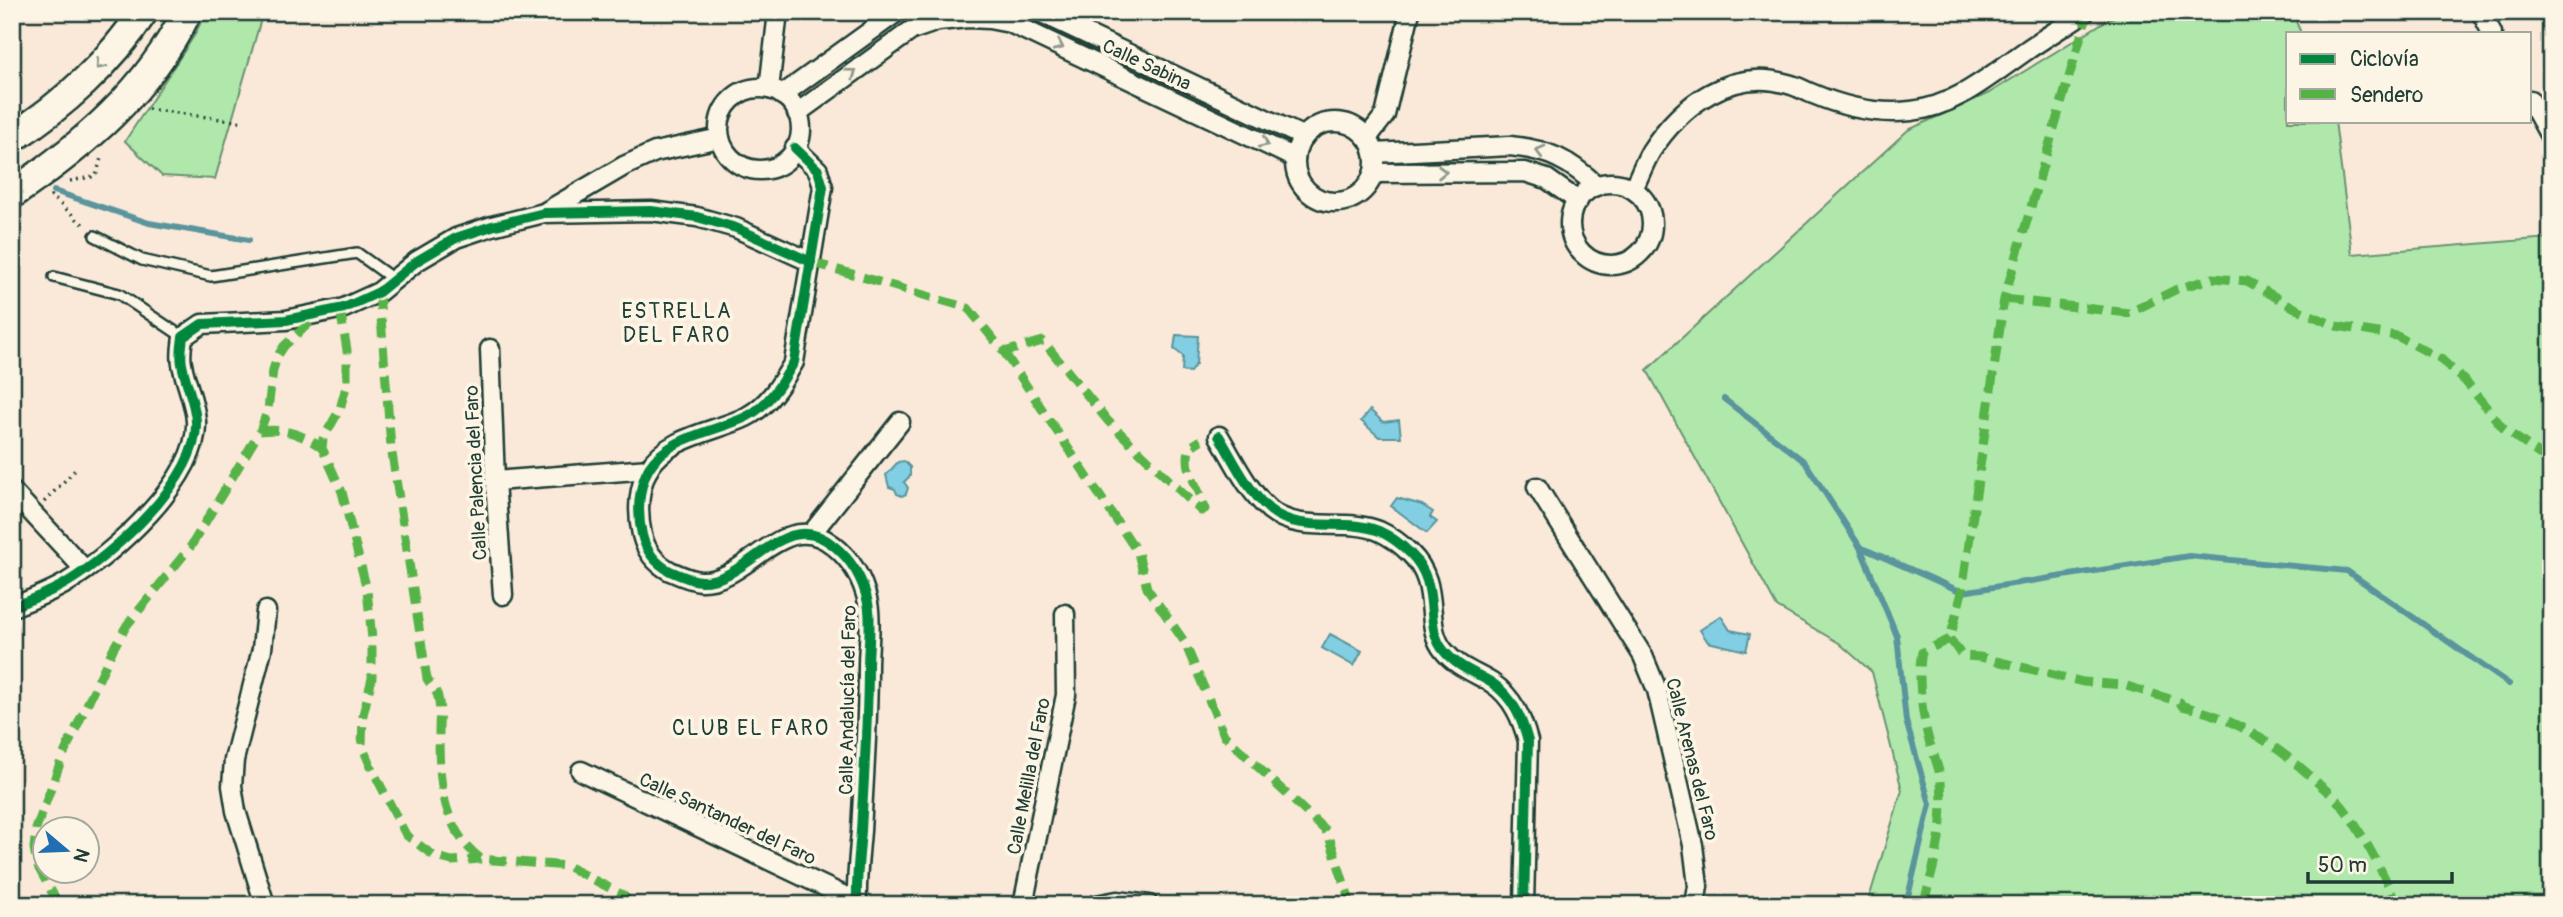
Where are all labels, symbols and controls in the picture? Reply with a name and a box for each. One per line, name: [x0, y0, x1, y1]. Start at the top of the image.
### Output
legend: [2286, 32, 2532, 122]
street label: Calle Sabina: [1098, 34, 1195, 96]
one-way arrow: [1052, 38, 1064, 52]
text: Ciclovía: [2350, 46, 2419, 73]
one-way arrow: [96, 57, 108, 70]
one-way arrow: [844, 69, 857, 81]
text: Sendero: [2350, 82, 2423, 109]
one-way arrow: [1257, 135, 1269, 149]
one-way arrow: [1534, 145, 1546, 159]
one-way arrow: [1437, 164, 1448, 179]
district label: ESTRELLA DEL FARO: [621, 298, 733, 349]
street label: Calle Palencia del Faro: [459, 385, 493, 561]
street label: Calle Andalucía del Faro: [834, 605, 862, 795]
street label: Calle Arenas del Faro: [1660, 676, 1724, 843]
street label: Calle Melilla del Faro: [1002, 696, 1056, 857]
district label: CLUB EL FARO: [672, 715, 830, 742]
street label: Calle Santander del Faro: [635, 767, 820, 871]
north arrow: [32, 816, 102, 886]
scale bar: [2308, 840, 2451, 884]
text: N: [68, 845, 95, 865]
text: 50 m: [2318, 852, 2367, 879]

